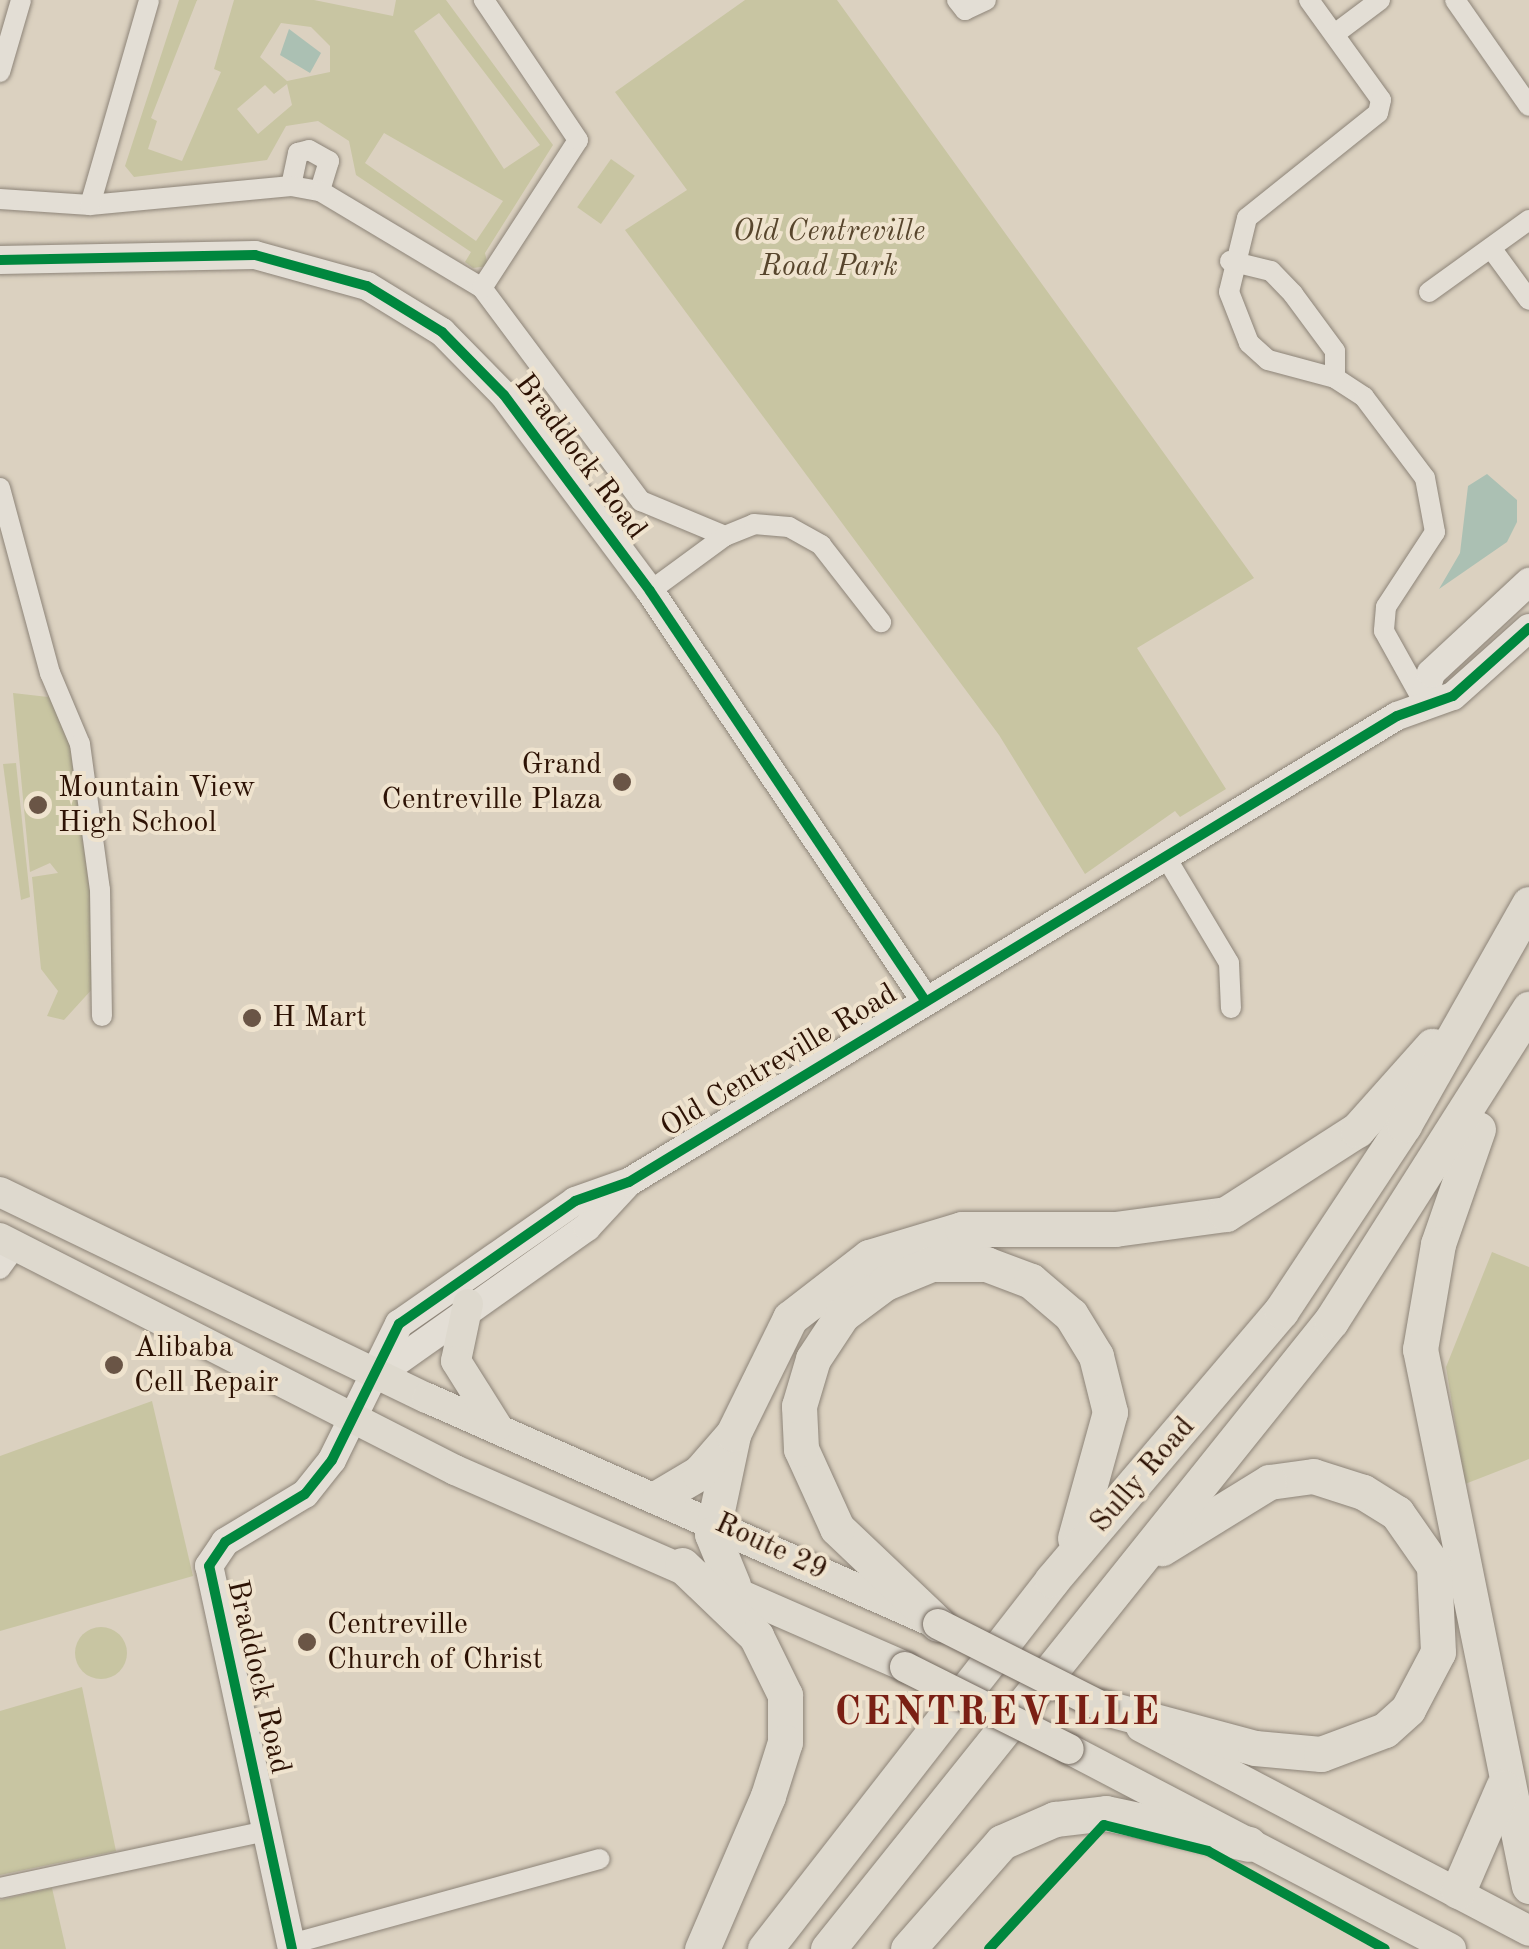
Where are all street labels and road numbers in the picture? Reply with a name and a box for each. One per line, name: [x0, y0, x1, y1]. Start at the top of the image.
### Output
street label: Braddock Road: [506, 367, 654, 547]
street label: Old Centreville Road: [654, 976, 904, 1146]
street label: Sully Road: [1083, 1410, 1203, 1540]
street label: Route 29: [709, 1505, 833, 1589]
street label: Braddock Road: [218, 1577, 298, 1777]

